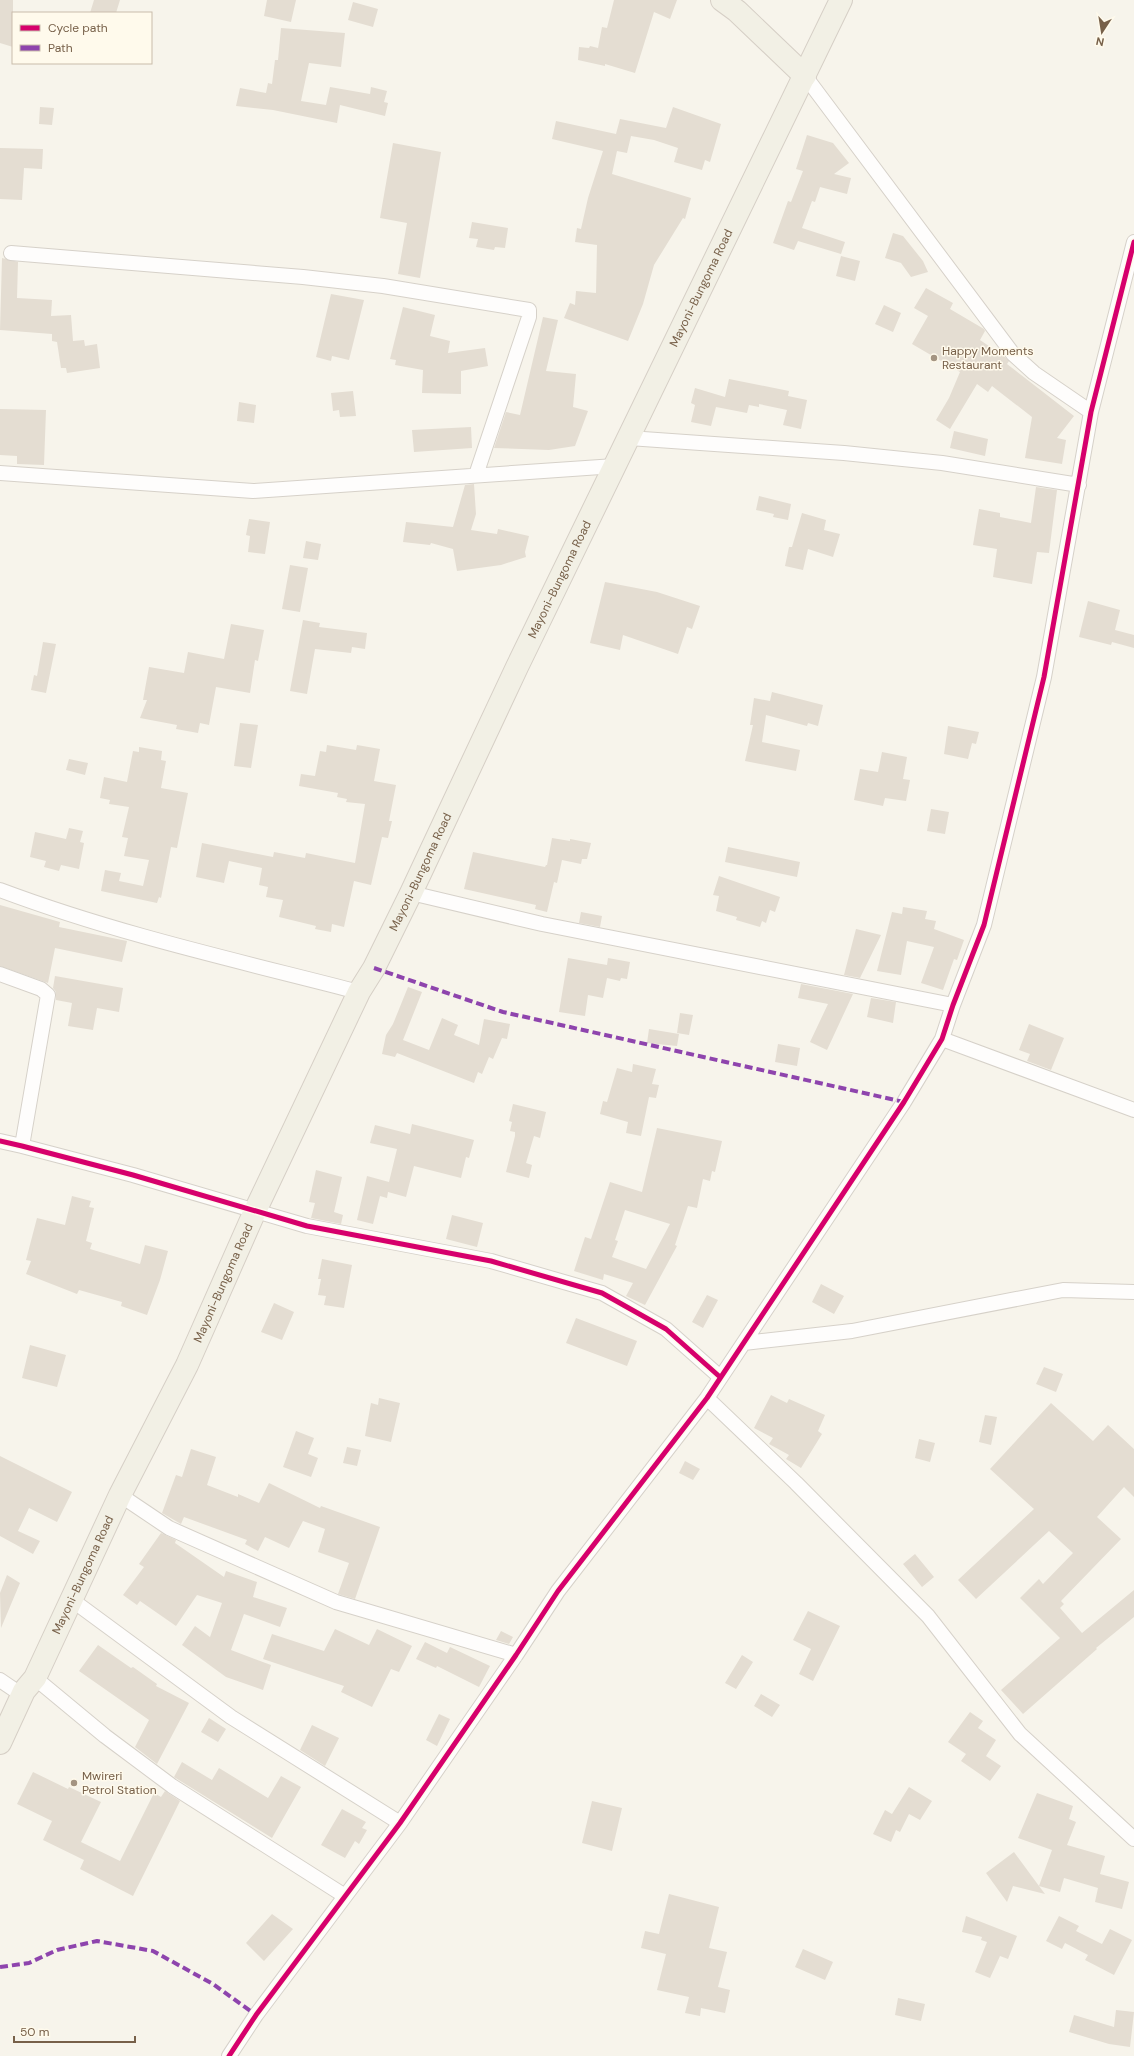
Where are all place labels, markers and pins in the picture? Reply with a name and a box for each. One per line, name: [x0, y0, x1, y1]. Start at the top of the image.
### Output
place label: Happy Moments Restaurant: [942, 343, 1033, 373]
marker: Happy Moments Restaurant: [929, 353, 939, 363]
place label: Mwireri Petrol Station: [82, 1768, 157, 1798]
marker: Mwireri Petrol Station: [69, 1778, 79, 1788]

